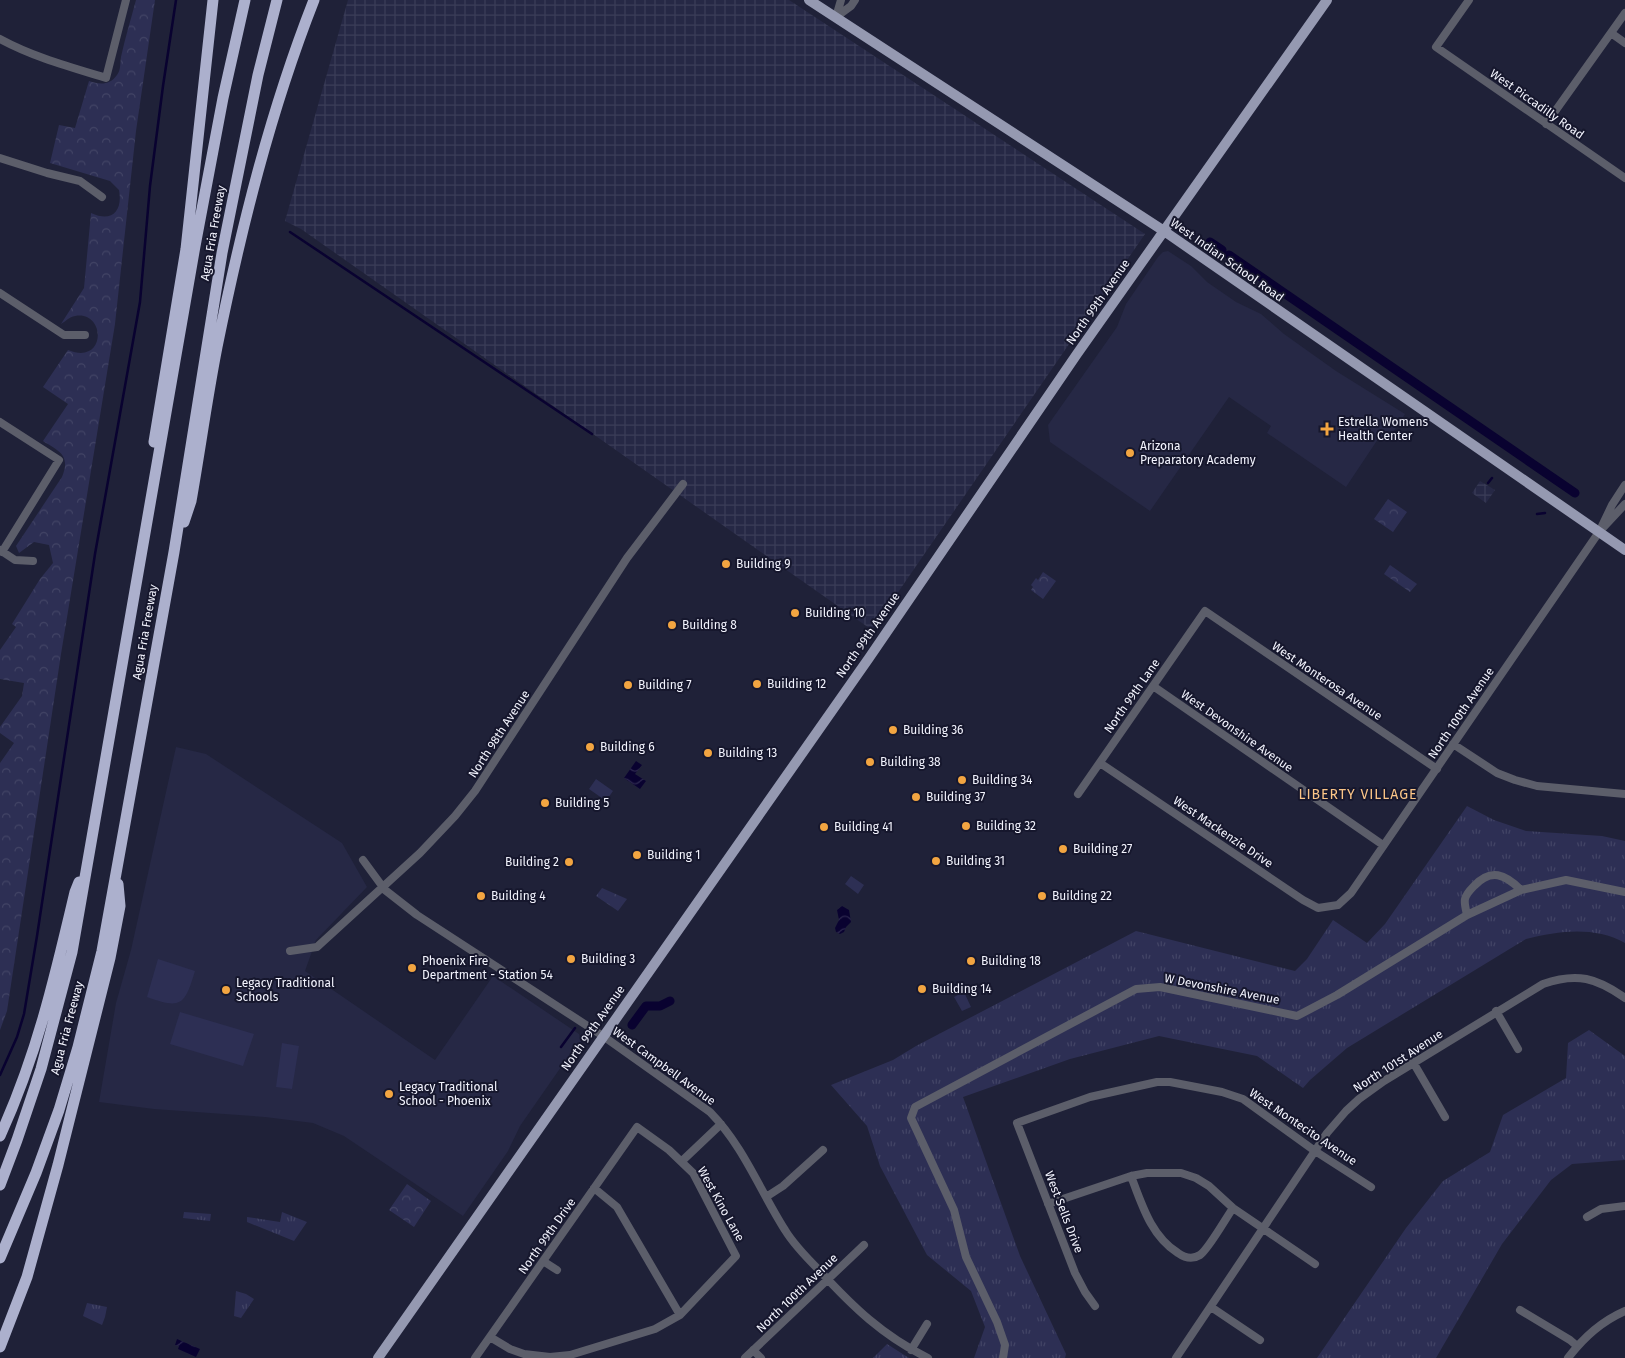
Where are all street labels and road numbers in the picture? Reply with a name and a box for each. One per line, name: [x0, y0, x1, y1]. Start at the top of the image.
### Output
street label: West Piccadilly Road: [1487, 66, 1587, 142]
street label: Agua Fria Freeway: [198, 184, 228, 282]
street label: West Indian School Road: [1168, 216, 1286, 304]
street label: North 99th Avenue: [1063, 256, 1133, 348]
street label: Agua Fria Freeway: [130, 583, 160, 681]
street label: North 99th Avenue: [833, 589, 903, 681]
street label: West Monterosa Avenue: [1269, 639, 1385, 723]
street label: North 99th Lane: [1101, 656, 1163, 736]
street label: North 100th Avenue: [1425, 665, 1497, 761]
street label: West Devonshire Avenue: [1178, 687, 1296, 775]
street label: North 98th Avenue: [465, 688, 533, 780]
street label: West Mackenzie Drive: [1171, 793, 1275, 871]
street label: W Devonshire Avenue: [1163, 971, 1281, 1007]
street label: Agua Fria Freeway: [48, 980, 86, 1076]
street label: North 99th Avenue: [558, 982, 628, 1074]
street label: West Campbell Avenue: [610, 1024, 718, 1108]
street label: North 101st Avenue: [1351, 1027, 1445, 1095]
street label: West Montecito Avenue: [1247, 1086, 1359, 1168]
street label: West Kino Lane: [695, 1164, 747, 1244]
street label: West Sells Drive: [1042, 1169, 1086, 1255]
street label: North 99th Drive: [516, 1195, 578, 1277]
street label: North 100th Avenue: [754, 1251, 840, 1335]

